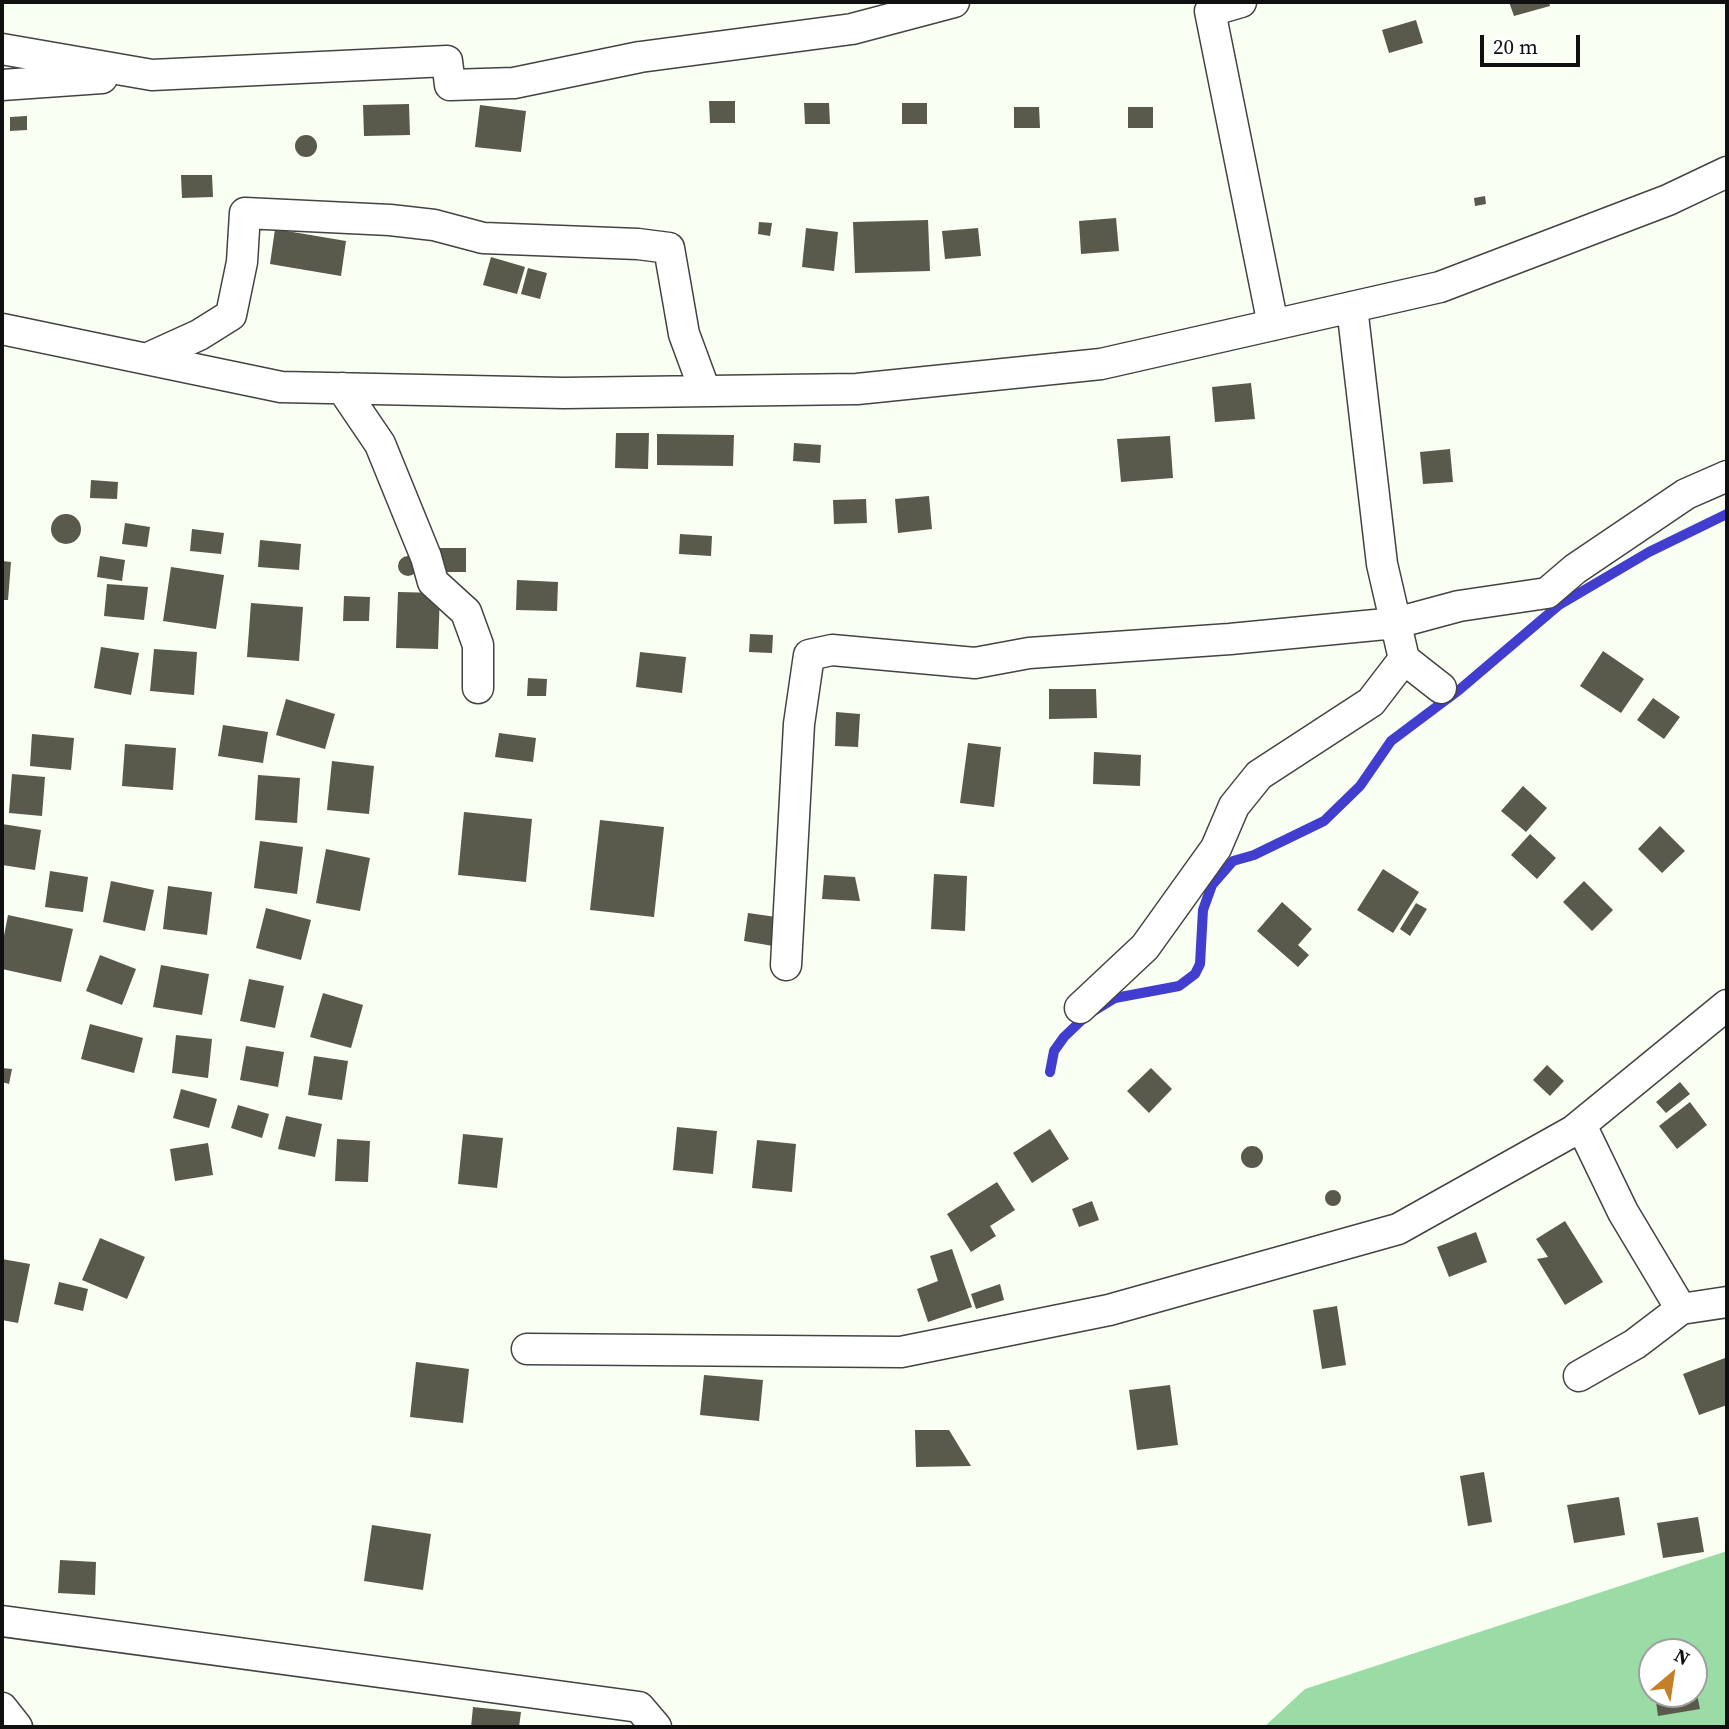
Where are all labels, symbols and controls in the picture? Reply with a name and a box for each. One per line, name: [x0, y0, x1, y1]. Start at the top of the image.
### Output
scale bar: [1484, 21, 1584, 65]
text: 20 m: [1493, 32, 1538, 61]
north arrow: [1638, 1638, 1708, 1708]
text: N: [1670, 1642, 1695, 1671]

